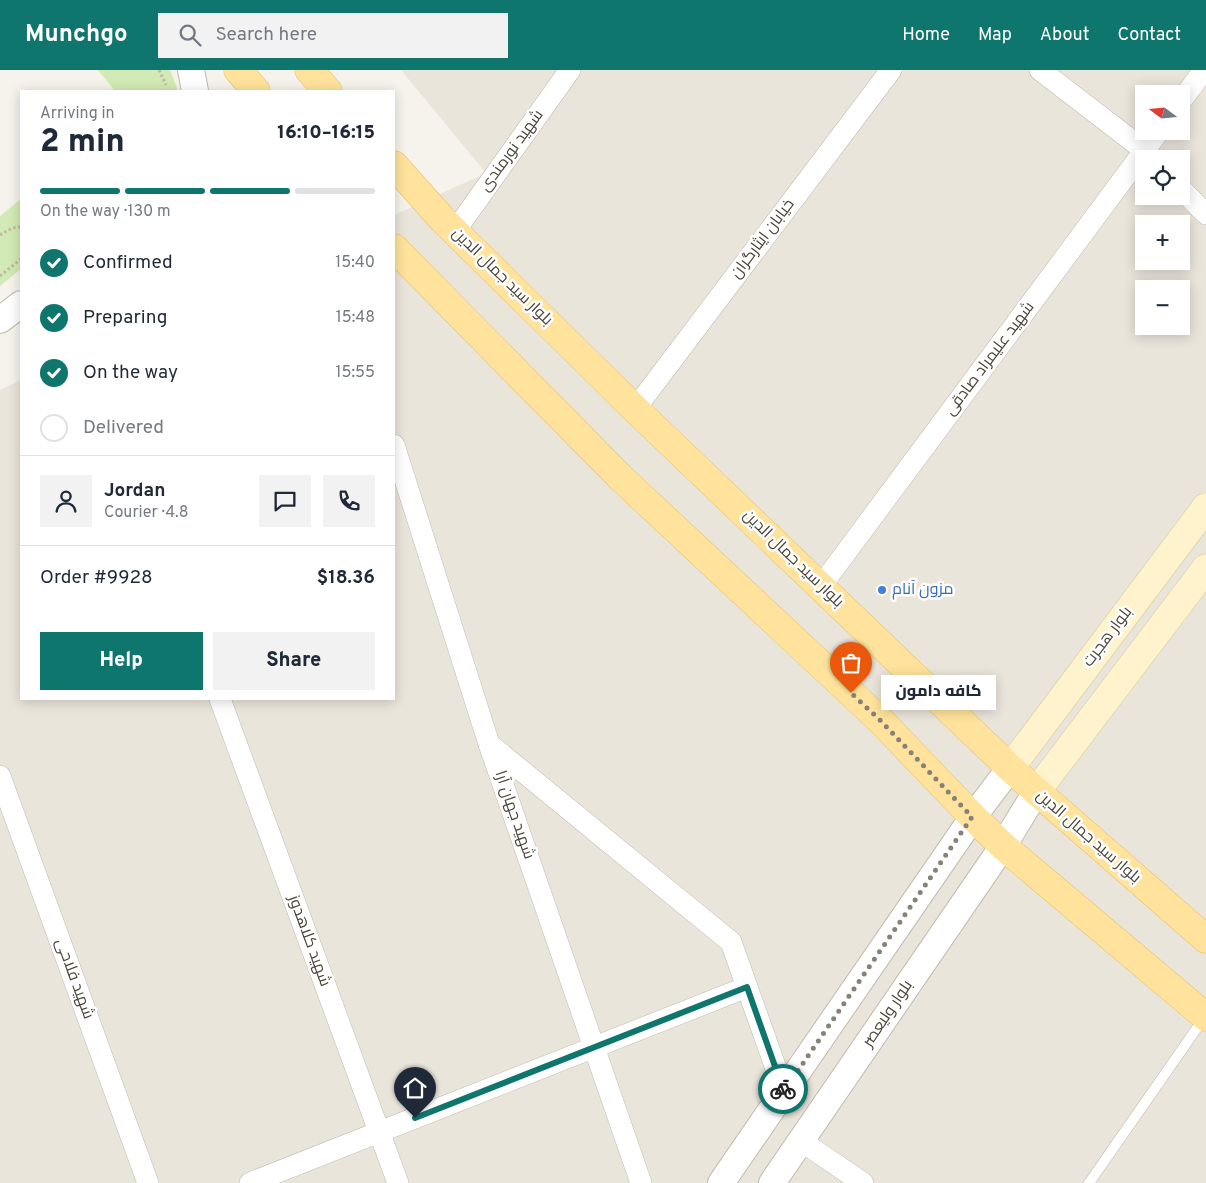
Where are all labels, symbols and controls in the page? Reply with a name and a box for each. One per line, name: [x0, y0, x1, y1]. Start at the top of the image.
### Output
search box: [158, 13, 508, 58]
text: Munchgo: [25, 20, 128, 50]
icon: search: [176, 21, 204, 49]
text: Search here: [216, 23, 317, 47]
text: Home: [902, 24, 950, 47]
text: Map: [978, 24, 1012, 47]
text: About: [1040, 24, 1089, 47]
text: Contact: [1117, 24, 1181, 47]
north arrow: [1135, 85, 1190, 140]
map controls: [1135, 85, 1190, 335]
text: Arriving in: [40, 104, 115, 124]
street label: شهید نورمندی: [476, 106, 548, 196]
text: 16:10–16:15: [277, 121, 375, 145]
text: 2 min: [40, 123, 125, 163]
button: locate: [1135, 150, 1190, 205]
street label: خیابان ایثارگران: [727, 195, 799, 283]
text: On the way · 130 m: [40, 202, 171, 222]
button: +: [1135, 215, 1190, 270]
street label: بلوار سید جمال الدین: [447, 224, 557, 330]
icon: check: [40, 249, 68, 277]
text: Confirmed: [83, 251, 173, 275]
text: 15:40: [335, 253, 375, 273]
button: −: [1135, 280, 1190, 335]
street label: شهید علیمراد صادقی: [941, 298, 1039, 420]
icon: check: [40, 304, 68, 332]
text: Preparing: [83, 306, 167, 330]
text: 15:48: [336, 308, 375, 328]
icon: check: [40, 359, 68, 387]
text: On the way: [83, 361, 178, 385]
text: 15:55: [336, 363, 375, 383]
text: Delivered: [83, 416, 164, 440]
button: person: [40, 475, 92, 527]
button: chat: [259, 475, 311, 527]
button: phone: [323, 475, 375, 527]
text: Jordan: [104, 479, 166, 503]
text: Courier · 4.8: [104, 503, 188, 523]
street label: بلوار سید جمال الدین: [738, 506, 848, 612]
text: Order #9928: [40, 566, 153, 590]
text: $18.36: [317, 566, 375, 590]
place label: مزون آنام: [892, 580, 954, 600]
marker: مزون آنام: [876, 584, 888, 596]
street label: بلوار هجرت: [1079, 603, 1137, 671]
button: Help: [40, 632, 203, 690]
button: Share: [213, 632, 375, 690]
pin: [830, 642, 872, 693]
icon: bag: [837, 649, 865, 677]
callout: کافه دامون: [881, 676, 996, 710]
text: کافه دامون: [895, 682, 982, 702]
street label: شهید جهان آرا: [490, 768, 538, 862]
street label: بلوار سید جمال الدین: [1031, 786, 1145, 888]
street label: شهید کلاهدوز: [283, 892, 335, 989]
street label: شهید فلاحی: [50, 936, 98, 1022]
street label: بلوار ولیعصر: [858, 977, 918, 1052]
courier: [758, 1064, 808, 1114]
pin: [394, 1067, 436, 1118]
icon: home: [401, 1074, 429, 1102]
icon: bike: [769, 1075, 797, 1103]

